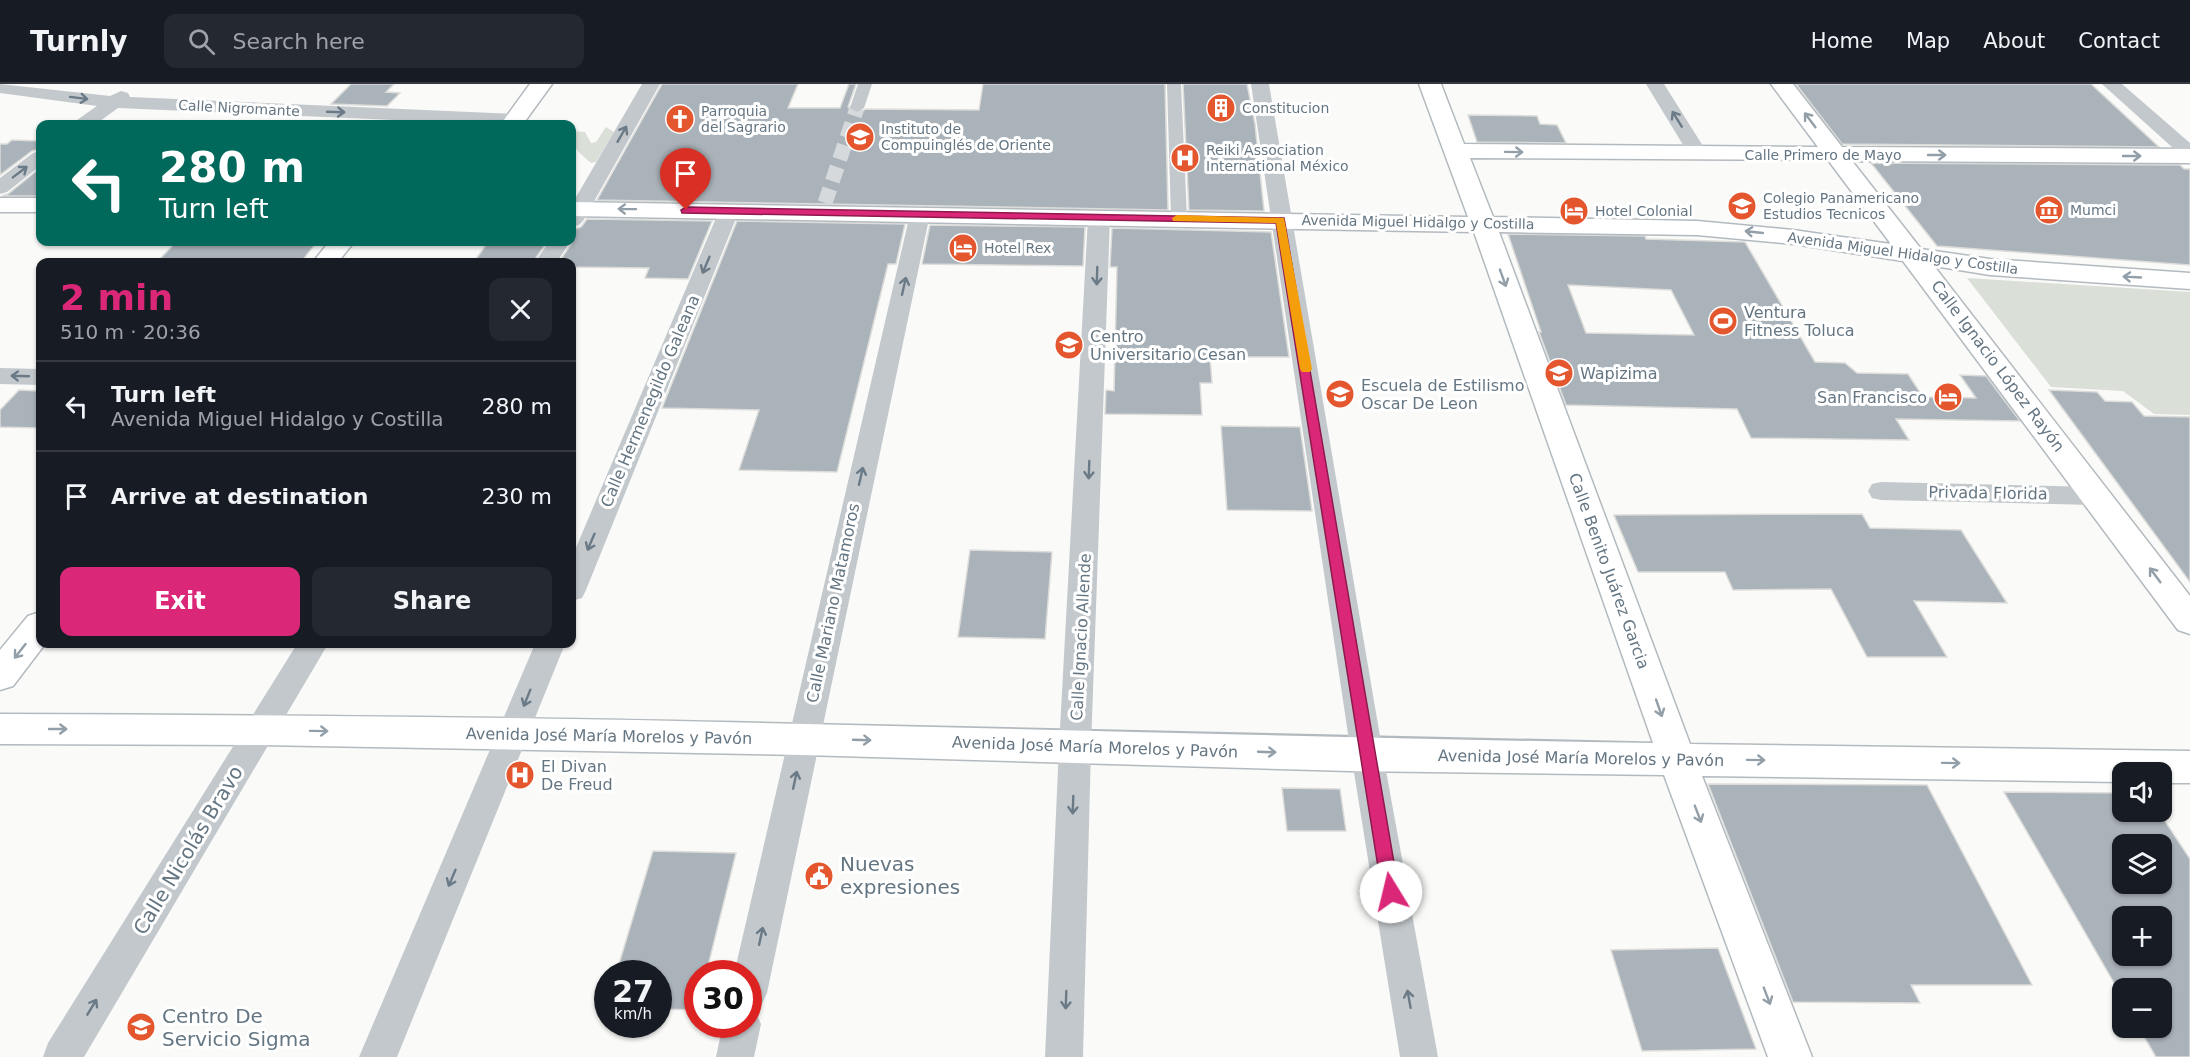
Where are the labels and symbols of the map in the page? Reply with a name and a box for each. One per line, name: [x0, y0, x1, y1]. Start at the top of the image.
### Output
building icon: Constitucion: [1205, 92, 1237, 124]
one-way arrow: [68, 93, 88, 104]
street label: Calle Nigromante: [178, 97, 300, 119]
place label: Constitucion: [1242, 100, 1329, 116]
church icon: Parroquia del Sagrario: [664, 103, 696, 135]
place label: Parroquia del Sagrario: [701, 103, 786, 135]
one-way arrow: [326, 107, 346, 118]
one-way arrow: [1670, 111, 1682, 128]
one-way arrow: [1803, 112, 1816, 128]
school or university icon: Instituto de Compuinglés de Oriente: [844, 121, 876, 153]
place label: Instituto de Compuinglés de Oriente: [881, 121, 1051, 153]
one-way arrow: [616, 126, 628, 143]
hospital icon: Reiki Association International México: [1169, 142, 1201, 174]
place label: Reiki Association International México: [1206, 142, 1349, 174]
one-way arrow: [1504, 146, 1524, 158]
street label: Calle Primero de Mayo: [1744, 147, 1902, 163]
pin: [660, 148, 711, 210]
one-way arrow: [1927, 149, 1947, 161]
one-way arrow: [2122, 150, 2142, 162]
one-way arrow: [12, 166, 28, 179]
school or university icon: Colegio Panamericano Estudios Tecnicos: [1726, 190, 1758, 222]
place label: Colegio Panamericano Estudios Tecnicos: [1763, 190, 1919, 222]
museum icon: Mumci: [2033, 194, 2065, 226]
hotel icon: Hotel Colonial: [1558, 195, 1590, 227]
place label: Mumci: [2070, 202, 2116, 218]
place label: Hotel Colonial: [1595, 203, 1693, 219]
one-way arrow: [617, 204, 637, 215]
street label: Avenida Miguel Hidalgo y Costilla: [1301, 212, 1535, 232]
one-way arrow: [1744, 226, 1764, 237]
street label: Avenida Miguel Hidalgo y Costilla: [1787, 229, 2019, 277]
hotel icon: Hotel Rex: [947, 232, 979, 264]
place label: Hotel Rex: [984, 240, 1051, 256]
one-way arrow: [700, 255, 711, 274]
one-way arrow: [1091, 265, 1102, 285]
one-way arrow: [1499, 268, 1510, 287]
one-way arrow: [2122, 272, 2142, 283]
one-way arrow: [899, 277, 910, 296]
street label: Calle Ignacio López Rayón: [1927, 277, 2069, 455]
street label: Calle Hermenegildo Galeana: [597, 292, 703, 510]
place label: Ventura Fitness Toluca: [1744, 303, 1855, 340]
sports icon: Ventura Fitness Toluca: [1707, 305, 1739, 337]
place label: Centro Universitario Cesan: [1090, 327, 1246, 364]
school or university icon: Centro Universitario Cesan: [1053, 329, 1085, 361]
school or university icon: Wapizima: [1543, 357, 1575, 389]
place label: Wapizima: [1580, 364, 1657, 383]
one-way arrow: [11, 371, 31, 382]
place label: Escuela de Estilismo Oscar De Leon: [1361, 376, 1524, 413]
school or university icon: Escuela de Estilismo Oscar De Leon: [1324, 378, 1356, 410]
hotel icon: San Francisco: [1932, 381, 1964, 413]
place label: San Francisco: [1817, 388, 1927, 407]
one-way arrow: [1083, 460, 1094, 480]
one-way arrow: [856, 467, 867, 487]
street label: Calle Benito Juárez Garcia: [1565, 470, 1653, 672]
street label: Privada Florida: [1928, 482, 2048, 504]
street label: Calle Mariano Matamoros: [803, 501, 863, 705]
one-way arrow: [585, 533, 596, 551]
street label: Calle Ignacio Allende: [1067, 553, 1095, 721]
one-way arrow: [2148, 567, 2161, 583]
one-way arrow: [14, 642, 27, 658]
one-way arrow: [521, 688, 532, 706]
one-way arrow: [1654, 698, 1665, 717]
one-way arrow: [48, 723, 68, 735]
street label: Avenida José María Morelos y Pavón: [466, 724, 752, 748]
one-way arrow: [309, 725, 329, 737]
street label: Avenida José María Morelos y Pavón: [952, 733, 1238, 761]
one-way arrow: [851, 735, 871, 746]
one-way arrow: [1256, 746, 1276, 758]
street label: Avenida José María Morelos y Pavón: [1438, 746, 1724, 770]
one-way arrow: [1746, 755, 1766, 766]
place label: El Divan De Freud: [541, 757, 613, 794]
one-way arrow: [1941, 757, 1961, 769]
hospital icon: El Divan De Freud: [504, 759, 536, 791]
street label: Calle Nicolás Bravo: [128, 761, 248, 939]
one-way arrow: [790, 771, 801, 790]
one-way arrow: [1067, 795, 1079, 815]
one-way arrow: [1693, 804, 1704, 823]
place label: Nuevas expresiones: [840, 852, 960, 899]
public building icon: Nuevas expresiones: [803, 860, 835, 892]
position arrow: [1359, 860, 1423, 924]
one-way arrow: [446, 868, 457, 886]
one-way arrow: [756, 927, 767, 946]
speed limit sign: 30: [684, 960, 762, 1038]
one-way arrow: [1762, 986, 1773, 1005]
one-way arrow: [1060, 989, 1072, 1009]
one-way arrow: [1404, 990, 1415, 1010]
one-way arrow: [87, 999, 99, 1016]
place label: Centro De Servicio Sigma: [162, 1004, 310, 1051]
school or university icon: Centro De Servicio Sigma: [125, 1011, 157, 1043]

